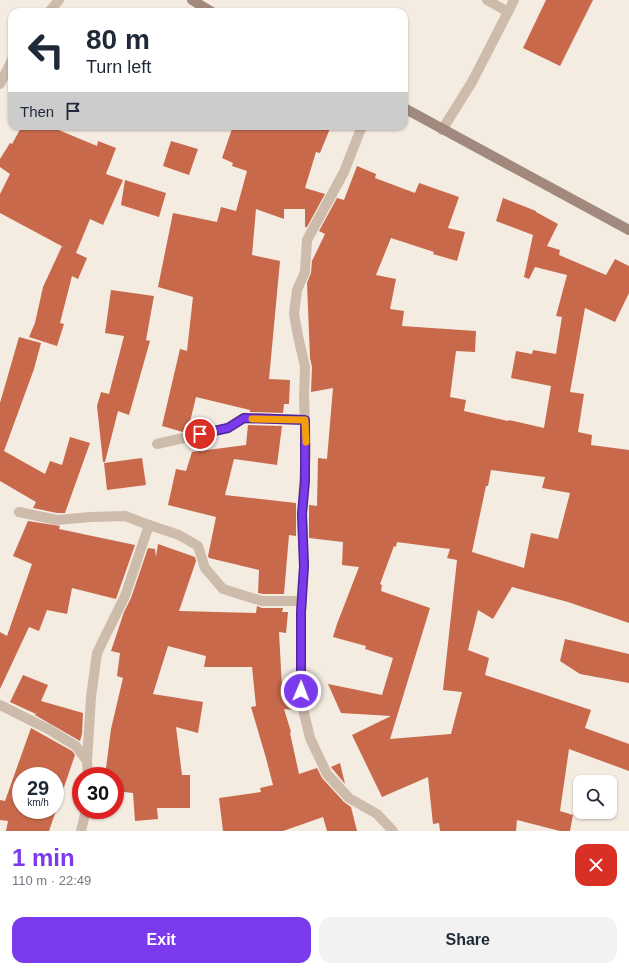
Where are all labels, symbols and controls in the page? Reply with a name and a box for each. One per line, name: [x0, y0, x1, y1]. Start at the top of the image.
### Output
icon: left: [20, 24, 72, 76]
text: 80 m: [86, 24, 150, 55]
text: Turn left: [86, 57, 151, 77]
icon: arrive: [62, 100, 84, 122]
text: Then: [20, 103, 54, 120]
pin: [183, 417, 217, 451]
icon: arrive: [189, 423, 211, 445]
position arrow: [280, 670, 322, 712]
speed limit sign: 30: [72, 767, 124, 819]
map controls: [573, 775, 617, 819]
button: search: [573, 775, 617, 819]
text: 29: [27, 777, 49, 799]
text: km/h: [27, 797, 49, 808]
text: 1 min: [12, 844, 75, 871]
button: close: [575, 844, 617, 886]
text: 110 m · 22:49: [12, 873, 91, 888]
button: Exit: [12, 917, 311, 963]
button: Share: [319, 917, 617, 963]

